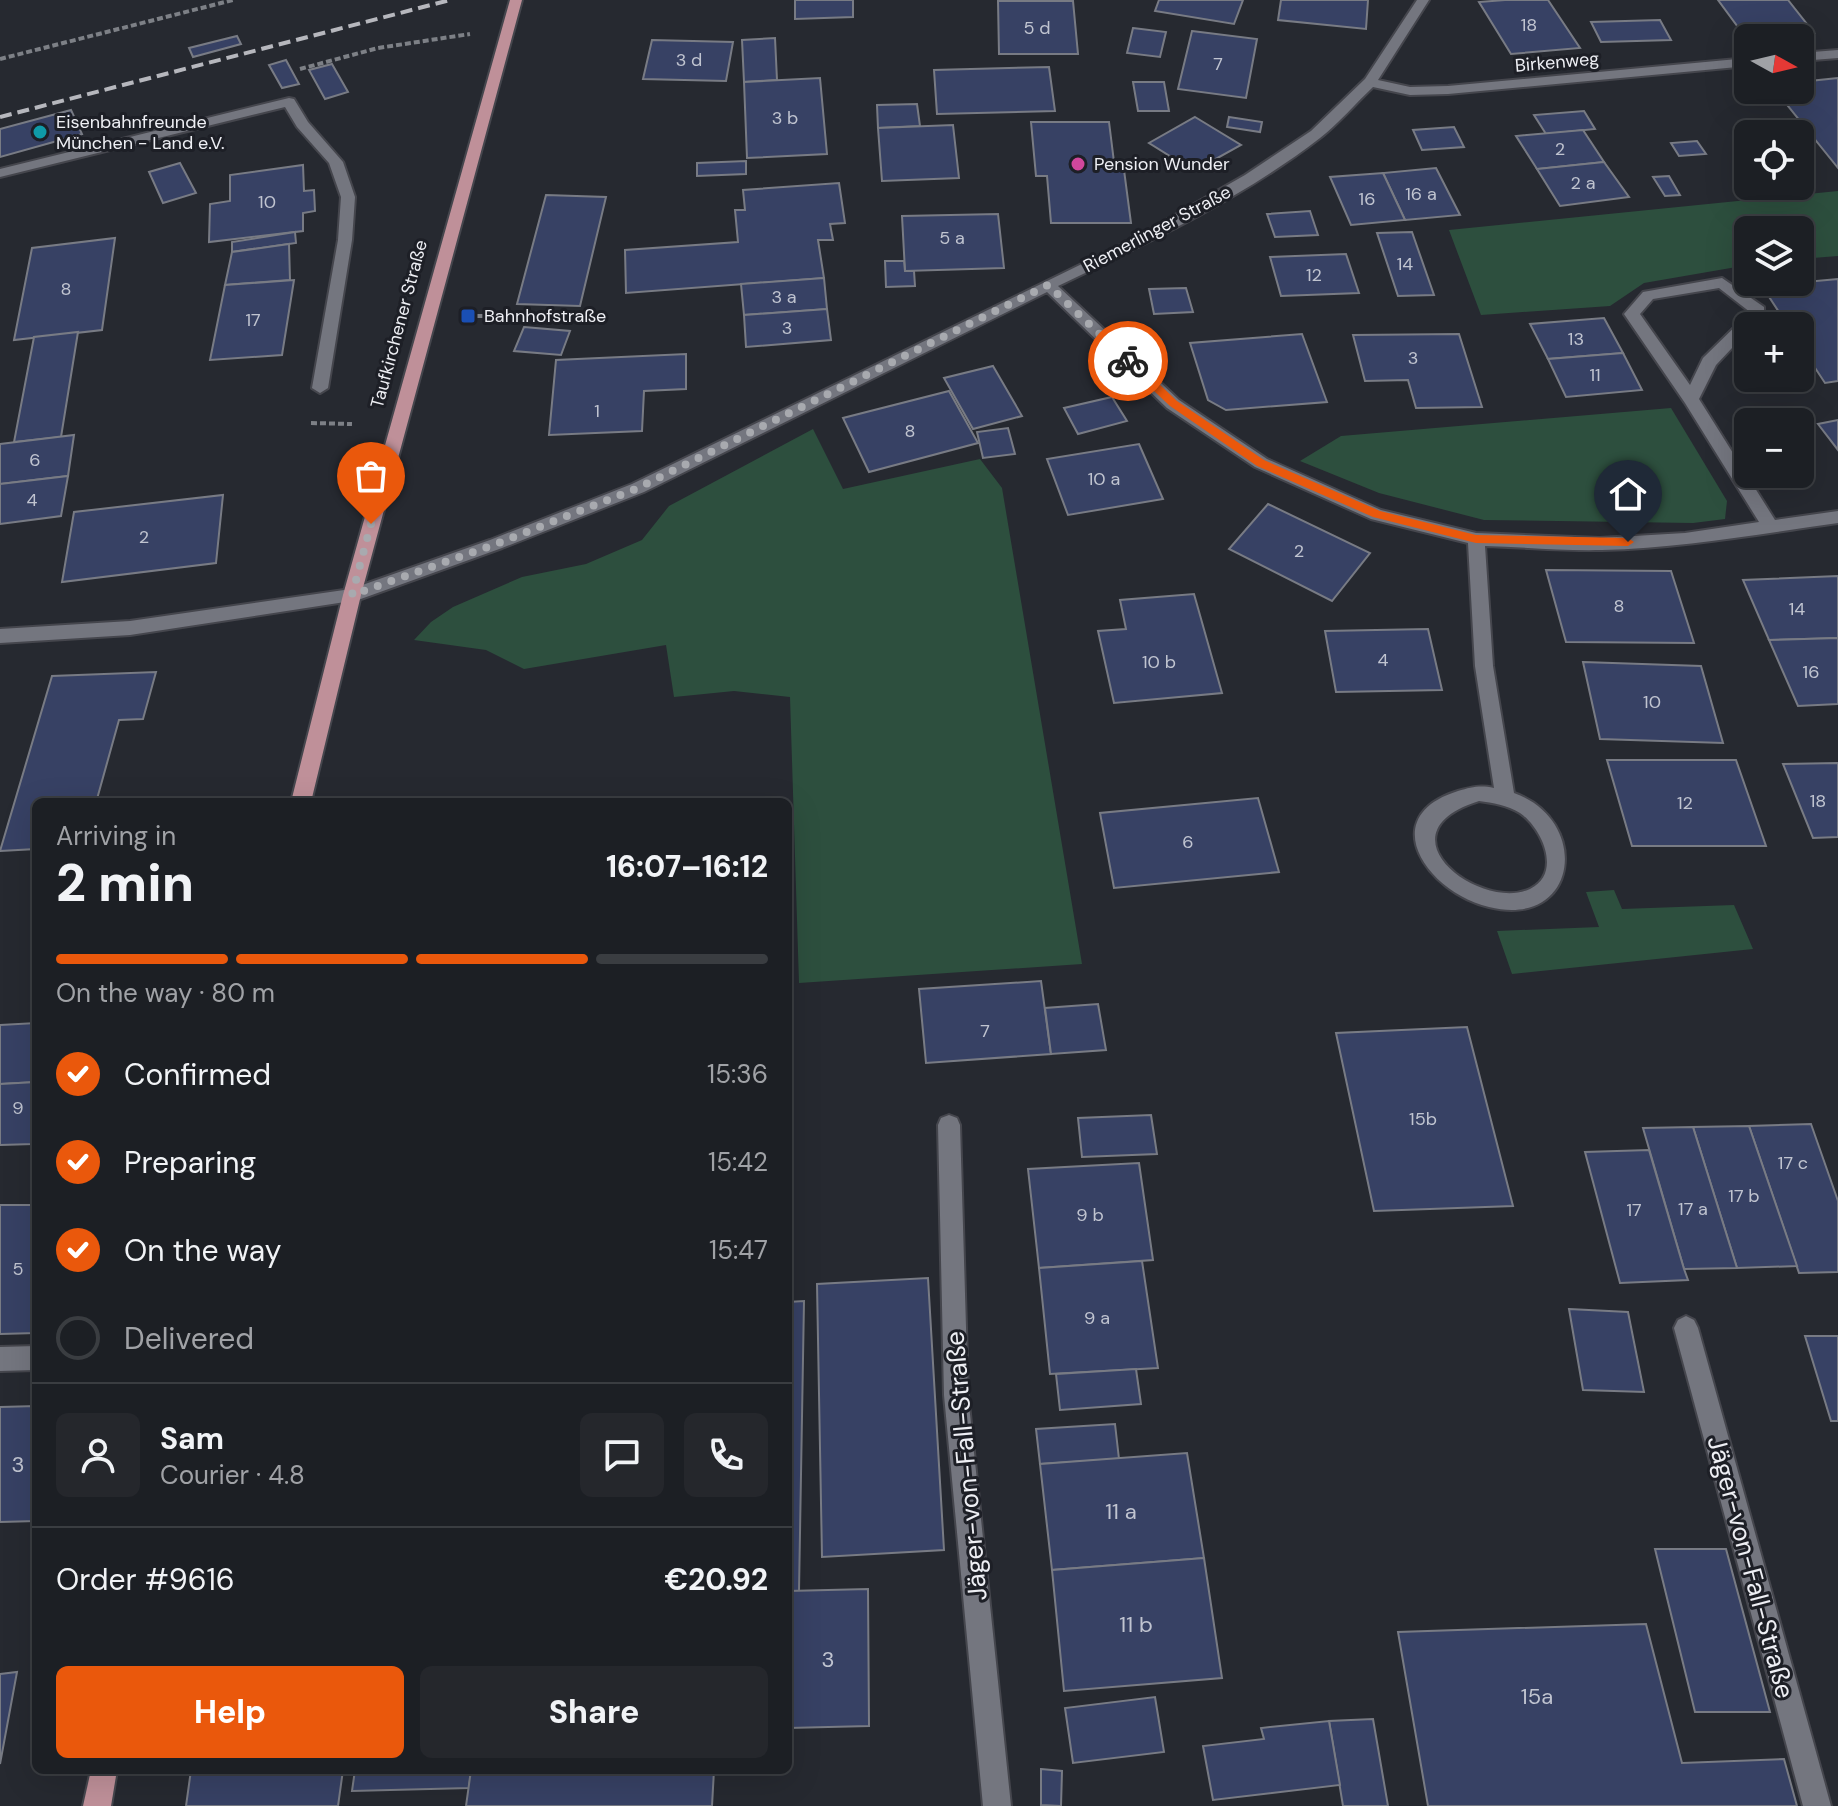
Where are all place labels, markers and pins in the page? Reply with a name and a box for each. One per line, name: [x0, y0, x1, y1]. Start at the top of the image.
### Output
place label: Eisenbahnfreunde München - Land e.V.: [56, 110, 225, 155]
marker: Eisenbahnfreunde München - Land e.V.: [31, 123, 49, 141]
place label: Pension Wunder: [1094, 152, 1230, 176]
marker: Pension Wunder: [1069, 155, 1087, 173]
place label: Bahnhofstraße: [484, 304, 606, 328]
marker: Bahnhofstraße: [459, 307, 477, 325]
pin: [337, 442, 405, 524]
pin: [1594, 460, 1662, 542]

